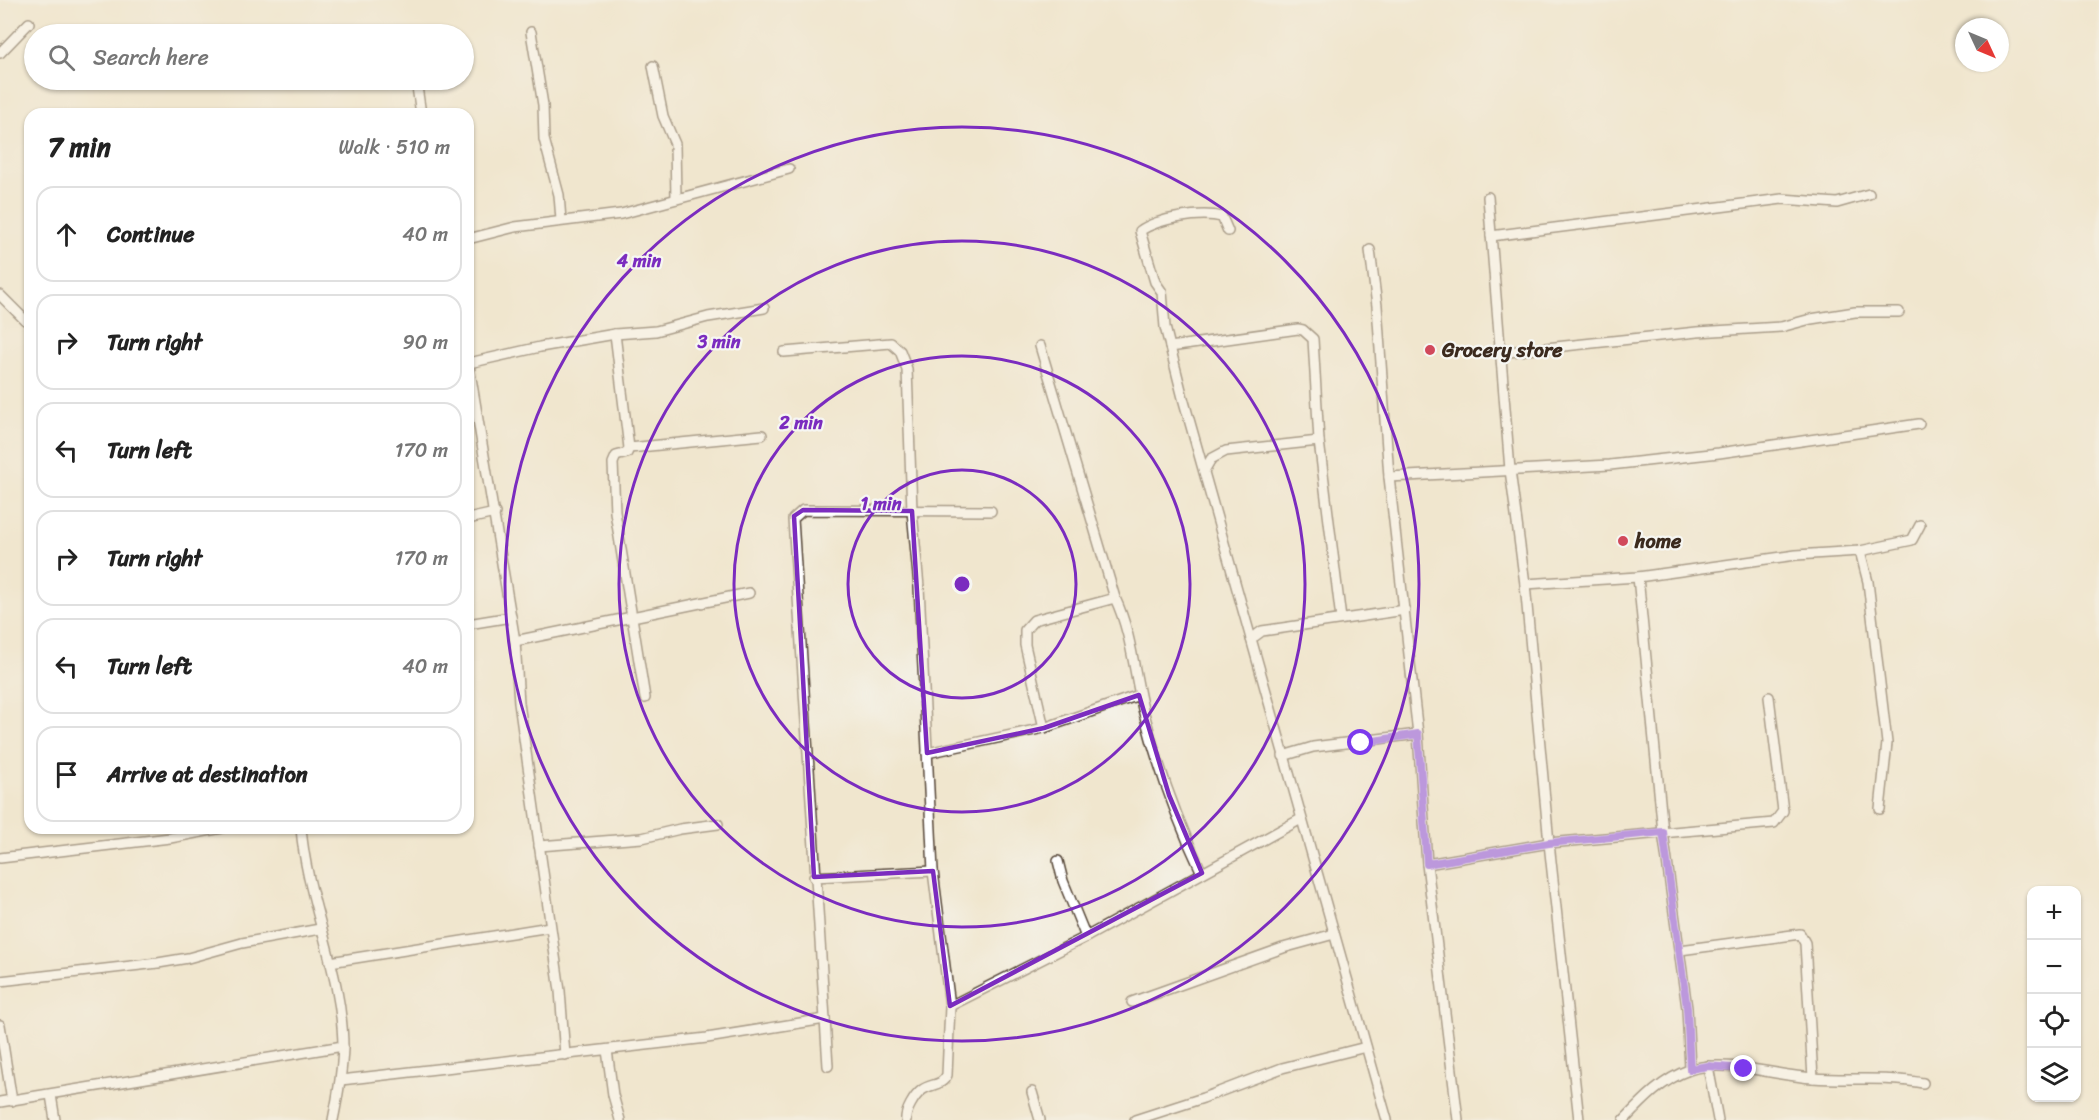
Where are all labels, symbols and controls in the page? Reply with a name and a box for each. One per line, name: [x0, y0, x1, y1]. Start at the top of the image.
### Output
north arrow: [1955, 18, 2009, 72]
search box: [24, 24, 474, 90]
text: Search here: [93, 38, 209, 77]
icon: search: [45, 41, 78, 74]
text: 7 min: [48, 124, 111, 170]
text: Walk · 510 m: [338, 130, 450, 165]
text: Continue: [107, 215, 195, 254]
text: 40 m: [402, 217, 448, 252]
icon: ahead: [50, 218, 83, 251]
text: 4 min: [616, 245, 662, 277]
text: Turn right: [107, 323, 202, 362]
text: 90 m: [403, 325, 448, 360]
icon: right: [50, 326, 83, 359]
text: 3 min: [696, 326, 741, 358]
place label: Grocery store: [1441, 333, 1563, 368]
marker: Grocery store: [1423, 343, 1437, 357]
text: 2 min: [778, 407, 823, 439]
text: Turn left: [107, 431, 192, 470]
text: 170 m: [395, 433, 448, 468]
icon: left: [50, 434, 83, 467]
text: 1 min: [861, 488, 902, 520]
place label: home: [1634, 524, 1682, 559]
marker: home: [1616, 534, 1630, 548]
text: Turn right: [107, 539, 202, 578]
text: 170 m: [395, 541, 448, 576]
icon: right: [50, 542, 83, 575]
centre of rings: [952, 574, 972, 594]
text: Turn left: [107, 647, 192, 686]
text: 40 m: [402, 649, 448, 684]
icon: left: [50, 650, 83, 683]
route start: [1347, 729, 1373, 755]
text: Arrive at destination: [107, 755, 308, 794]
icon: arrive: [50, 758, 83, 791]
map controls: [2027, 886, 2081, 1102]
button: +: [2027, 886, 2081, 940]
button: −: [2027, 940, 2081, 994]
button: locate: [2027, 994, 2081, 1048]
button: layers: [2027, 1048, 2081, 1102]
route end: [1730, 1055, 1756, 1081]

